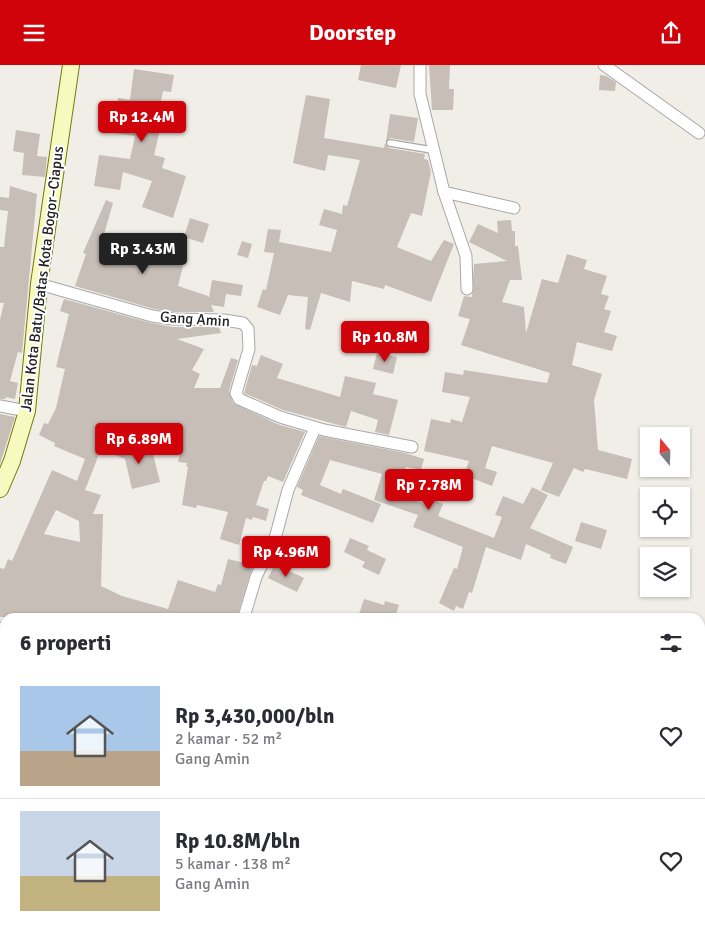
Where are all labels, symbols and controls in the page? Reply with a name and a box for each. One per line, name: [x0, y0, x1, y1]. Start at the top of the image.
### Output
icon: menu: [20, 19, 48, 47]
text: Doorstep: [309, 19, 396, 46]
icon: share: [657, 19, 685, 47]
pin: Rp 12.4M: [90, 101, 194, 143]
text: Rp 12.4M: [109, 107, 175, 127]
street label: Jalan Kota Batu/Batas Kota Bogor–Ciapus: [17, 145, 67, 413]
pin: Rp 3.43M: [91, 233, 195, 275]
text: Rp 3.43M: [110, 239, 176, 259]
street label: Gang Amin: [159, 308, 231, 330]
pin: Rp 10.8M: [333, 321, 437, 363]
text: Rp 10.8M: [352, 327, 418, 347]
pin: Rp 6.89M: [87, 423, 191, 465]
north arrow: [640, 427, 690, 477]
map controls: [640, 427, 690, 597]
text: Rp 6.89M: [106, 429, 172, 449]
pin: Rp 7.78M: [377, 469, 481, 511]
text: Rp 7.78M: [396, 475, 462, 495]
button: locate: [640, 487, 690, 537]
pin: Rp 4.96M: [234, 535, 338, 578]
text: Rp 4.96M: [253, 542, 319, 562]
button: layers: [640, 547, 690, 597]
icon: filters: [657, 629, 685, 657]
text: 6 properti: [20, 630, 111, 656]
text: Rp 3,430,000/bln: [175, 703, 334, 729]
icon: home: [60, 706, 120, 766]
icon: heart: [657, 722, 685, 750]
text: 2 kamar · 52 m²: [175, 729, 282, 749]
text: Gang Amin: [175, 749, 250, 769]
text: Rp 10.8M/bln: [175, 828, 300, 854]
icon: home: [60, 831, 120, 891]
icon: heart: [657, 847, 685, 875]
text: 5 kamar · 138 m²: [175, 854, 291, 874]
text: Gang Amin: [175, 874, 250, 894]

